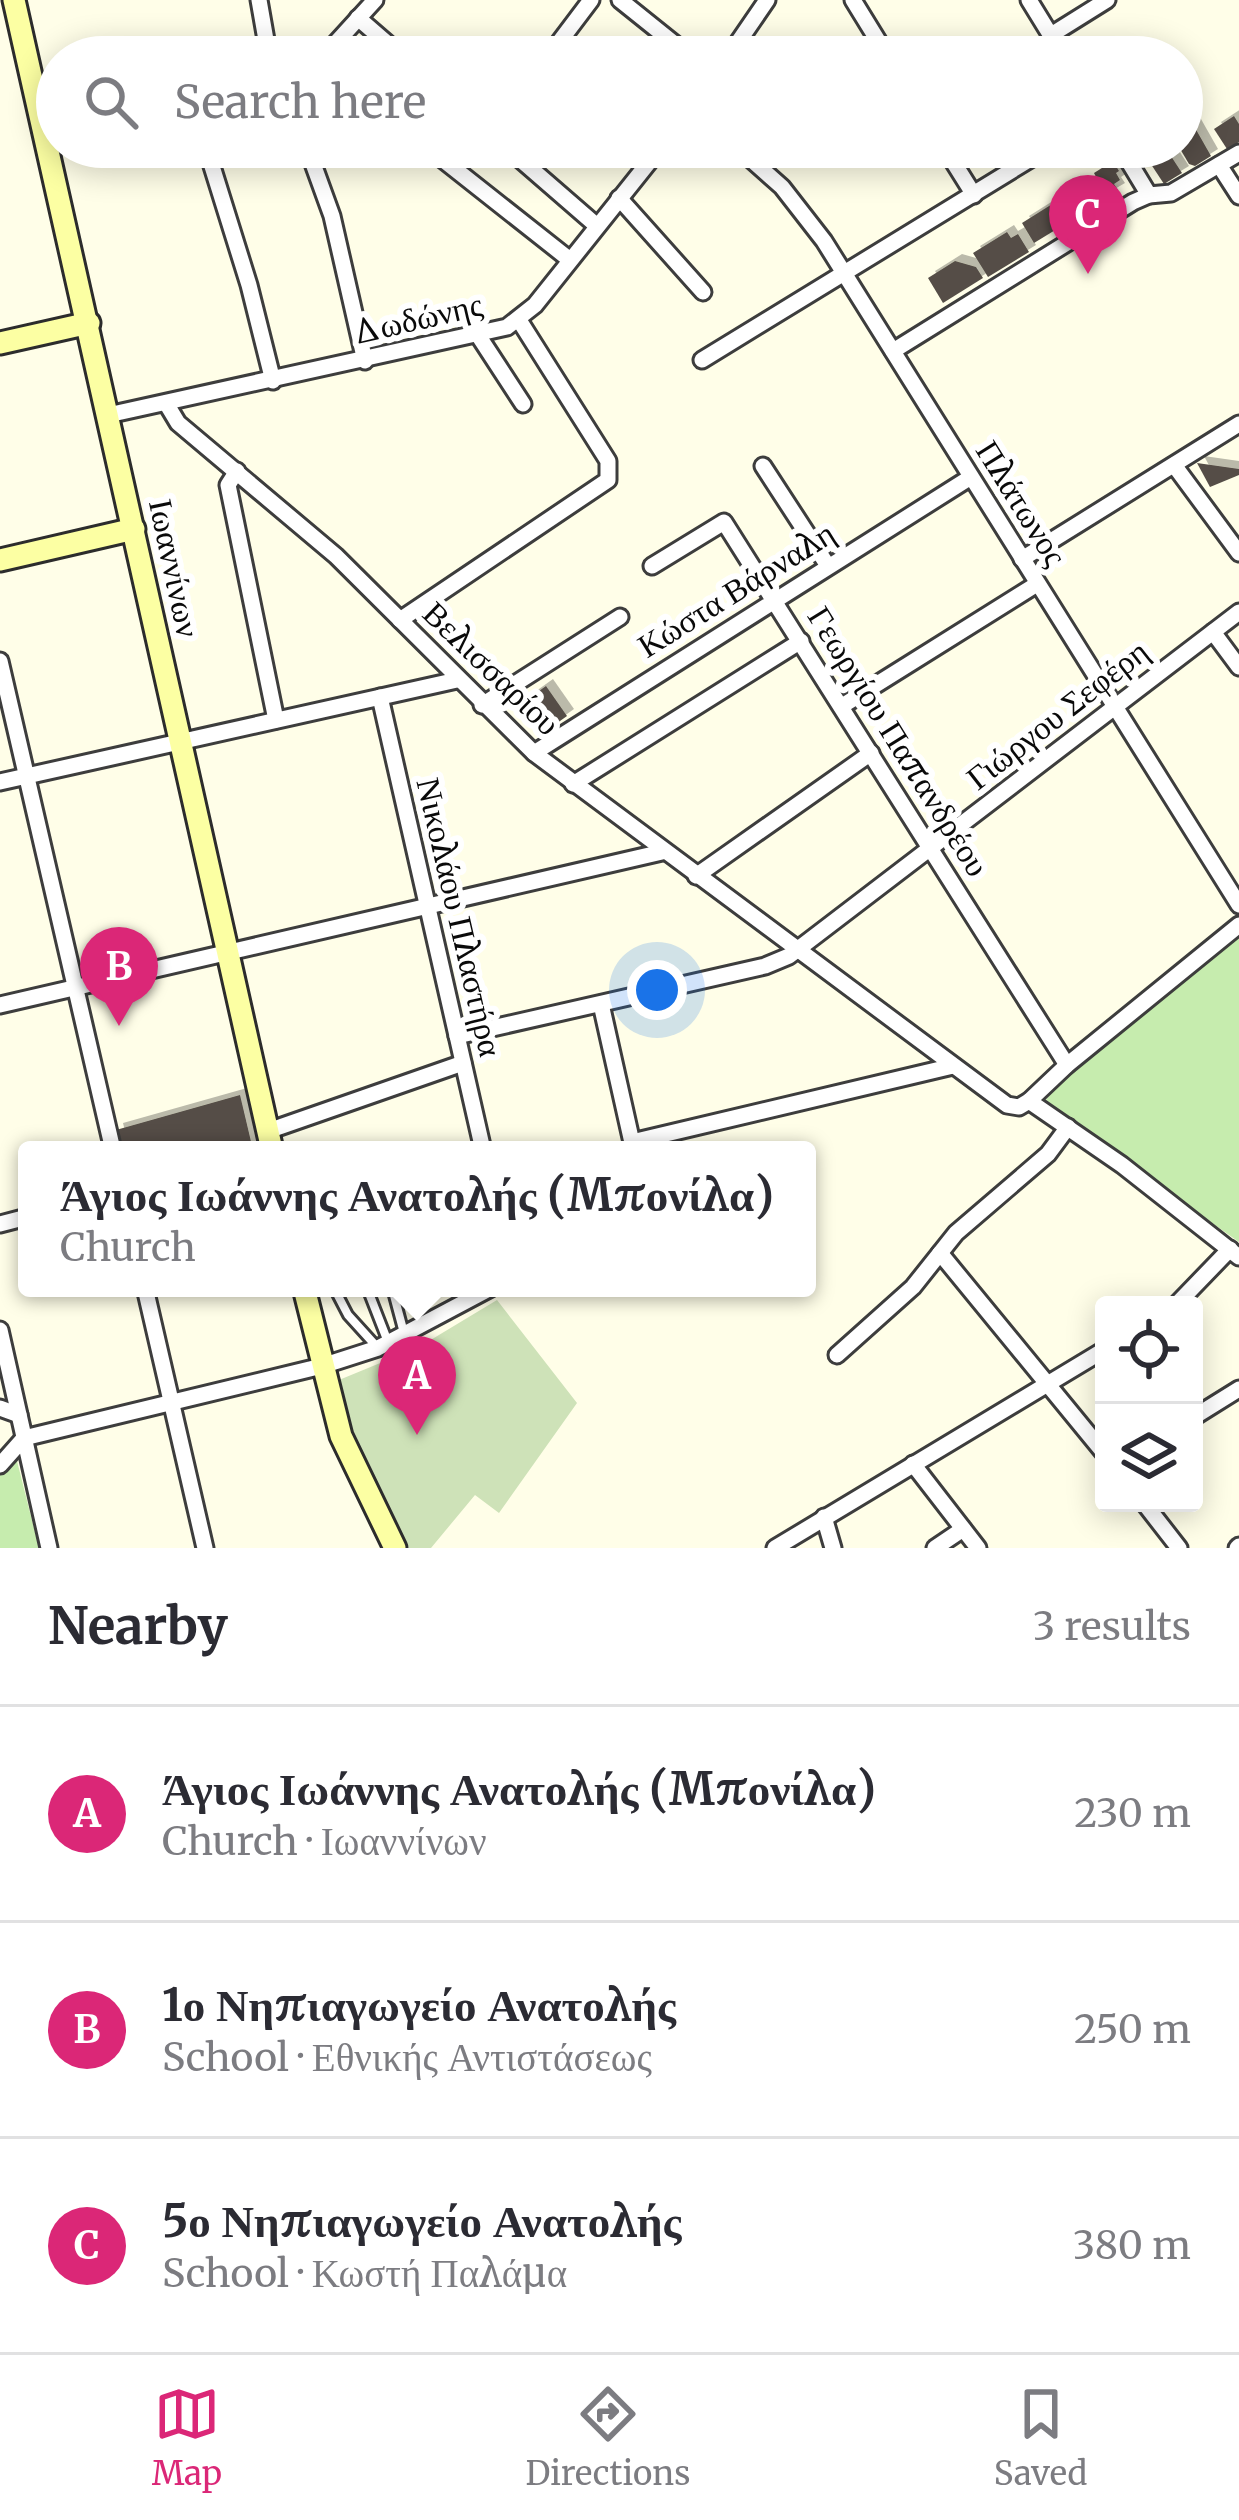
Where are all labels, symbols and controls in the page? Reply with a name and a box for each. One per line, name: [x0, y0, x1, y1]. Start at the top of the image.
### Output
search box: [36, 36, 1203, 168]
icon: search: [78, 69, 144, 135]
text: Search here: [174, 74, 426, 130]
pin: C: [1049, 175, 1127, 274]
street label: Δωδώνης: [348, 284, 486, 353]
street label: Πλάτωνος: [967, 433, 1076, 573]
street label: Ιωαννίνων: [140, 495, 209, 641]
street label: Κώστα Βάρναλη: [630, 512, 843, 666]
street label: Βελισσαρίου: [414, 593, 569, 744]
street label: Γεωργίου Παπανδρέου: [799, 599, 998, 884]
street label: Γιώργου Σεφέρη: [958, 631, 1157, 798]
street label: Νικολάου Πλαστήρα: [408, 774, 512, 1060]
pin: B: [80, 927, 158, 1026]
your location: [627, 960, 687, 1020]
popup: [18, 1141, 816, 1297]
text: Άγιος Ιωάννης Ανατολής (Μπονίλα): [60, 1167, 774, 1223]
text: Church: [60, 1223, 196, 1272]
map controls: [1095, 1296, 1203, 1512]
button: locate: [1095, 1296, 1203, 1404]
pin: A: [378, 1336, 456, 1435]
button: layers: [1095, 1404, 1203, 1512]
text: Nearby: [48, 1594, 228, 1658]
text: 3 results: [1033, 1602, 1191, 1651]
text: Άγιος Ιωάννης Ανατολής (Μπονίλα): [162, 1761, 876, 1817]
text: A: [73, 1789, 101, 1838]
text: 230 m: [1074, 1789, 1191, 1838]
text: Church · Ιωαννίνων: [162, 1817, 487, 1866]
text: 1ο Νηπιαγωγείο Ανατολής: [162, 1977, 676, 2033]
text: B: [73, 2005, 101, 2054]
text: 250 m: [1074, 2005, 1191, 2054]
text: School · Εθνικής Αντιστάσεως: [162, 2033, 652, 2082]
text: 5ο Νηπιαγωγείο Ανατολής: [162, 2193, 682, 2249]
text: C: [74, 2221, 100, 2270]
text: 380 m: [1073, 2221, 1191, 2270]
text: School · Κωστή Παλάμα: [162, 2249, 567, 2298]
tab: Map: [152, 2381, 222, 2494]
tab: Directions: [525, 2381, 690, 2494]
tab: Saved: [994, 2381, 1087, 2494]

